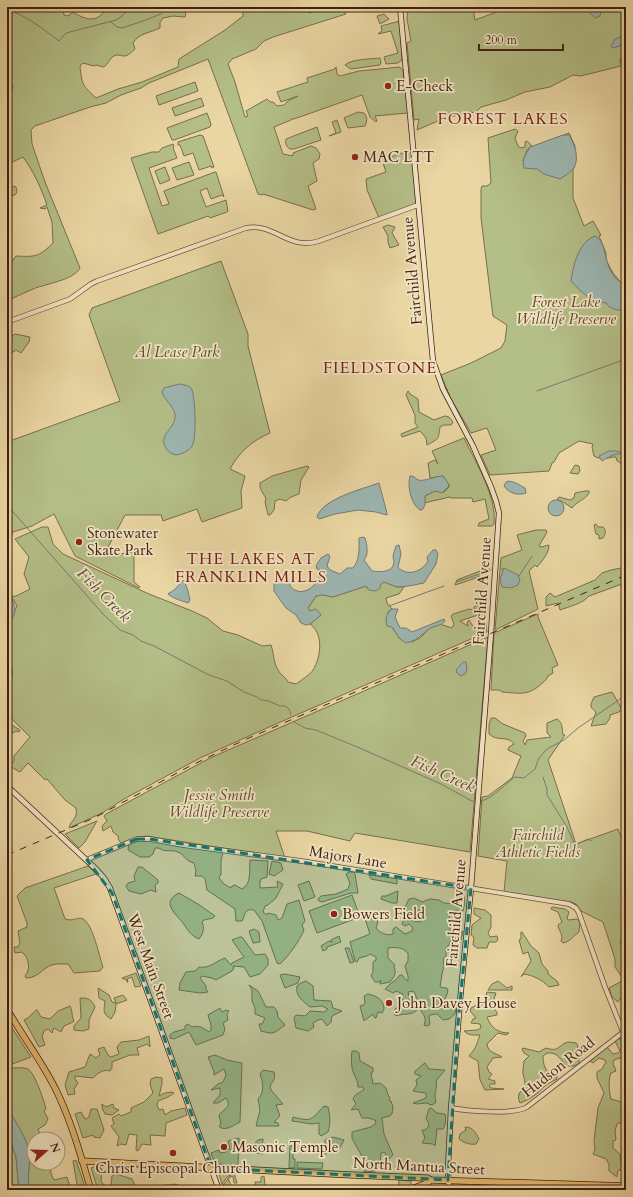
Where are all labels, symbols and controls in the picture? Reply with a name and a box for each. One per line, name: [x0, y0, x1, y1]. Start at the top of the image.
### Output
scale bar: [479, 26, 563, 52]
text: 200 m: [485, 32, 518, 48]
place label: E-Check: [396, 76, 453, 96]
marker: E-Check: [383, 81, 393, 91]
district label: FOREST LAKES: [438, 108, 568, 130]
place label: MAC LTT: [363, 147, 434, 167]
marker: MAC LTT: [350, 152, 360, 162]
street label: Fairchild Avenue: [397, 216, 427, 326]
park label: Forest Lake Wildlife Preserve: [516, 292, 616, 329]
park label: Al Lease Park: [134, 342, 220, 362]
district label: FIELDSTONE: [323, 357, 437, 379]
place label: Stonewater Skate Park: [87, 523, 159, 560]
street label: Fairchild Avenue: [468, 536, 496, 646]
marker: Stonewater Skate Park: [74, 537, 84, 547]
district label: THE LAKES AT FRANKLIN MILLS: [175, 548, 327, 588]
water label: Fish Creek: [72, 563, 136, 627]
water label: Fish Creek: [407, 750, 479, 798]
park label: Jessie Smith Wildlife Preserve: [169, 785, 269, 822]
park label: Fairchild Athletic Fields: [495, 825, 580, 862]
street label: Majors Lane: [308, 841, 388, 873]
street label: Fairchild Avenue: [441, 858, 471, 968]
place label: Bowers Field: [342, 904, 425, 924]
marker: Bowers Field: [329, 909, 339, 919]
street label: West Main Street: [122, 910, 179, 1022]
place label: John Davey House: [395, 993, 517, 1013]
marker: John Davey House: [384, 998, 394, 1008]
street label: Hudson Road: [517, 1032, 599, 1102]
north arrow: [26, 1131, 66, 1171]
place label: Masonic Temple: [232, 1137, 339, 1157]
text: N: [46, 1141, 64, 1155]
marker: Masonic Temple: [219, 1142, 229, 1152]
marker: Christ Episcopal Church: [168, 1148, 178, 1158]
street label: North Mantua Street: [353, 1153, 486, 1179]
place label: Christ Episcopal Church: [95, 1158, 251, 1178]

